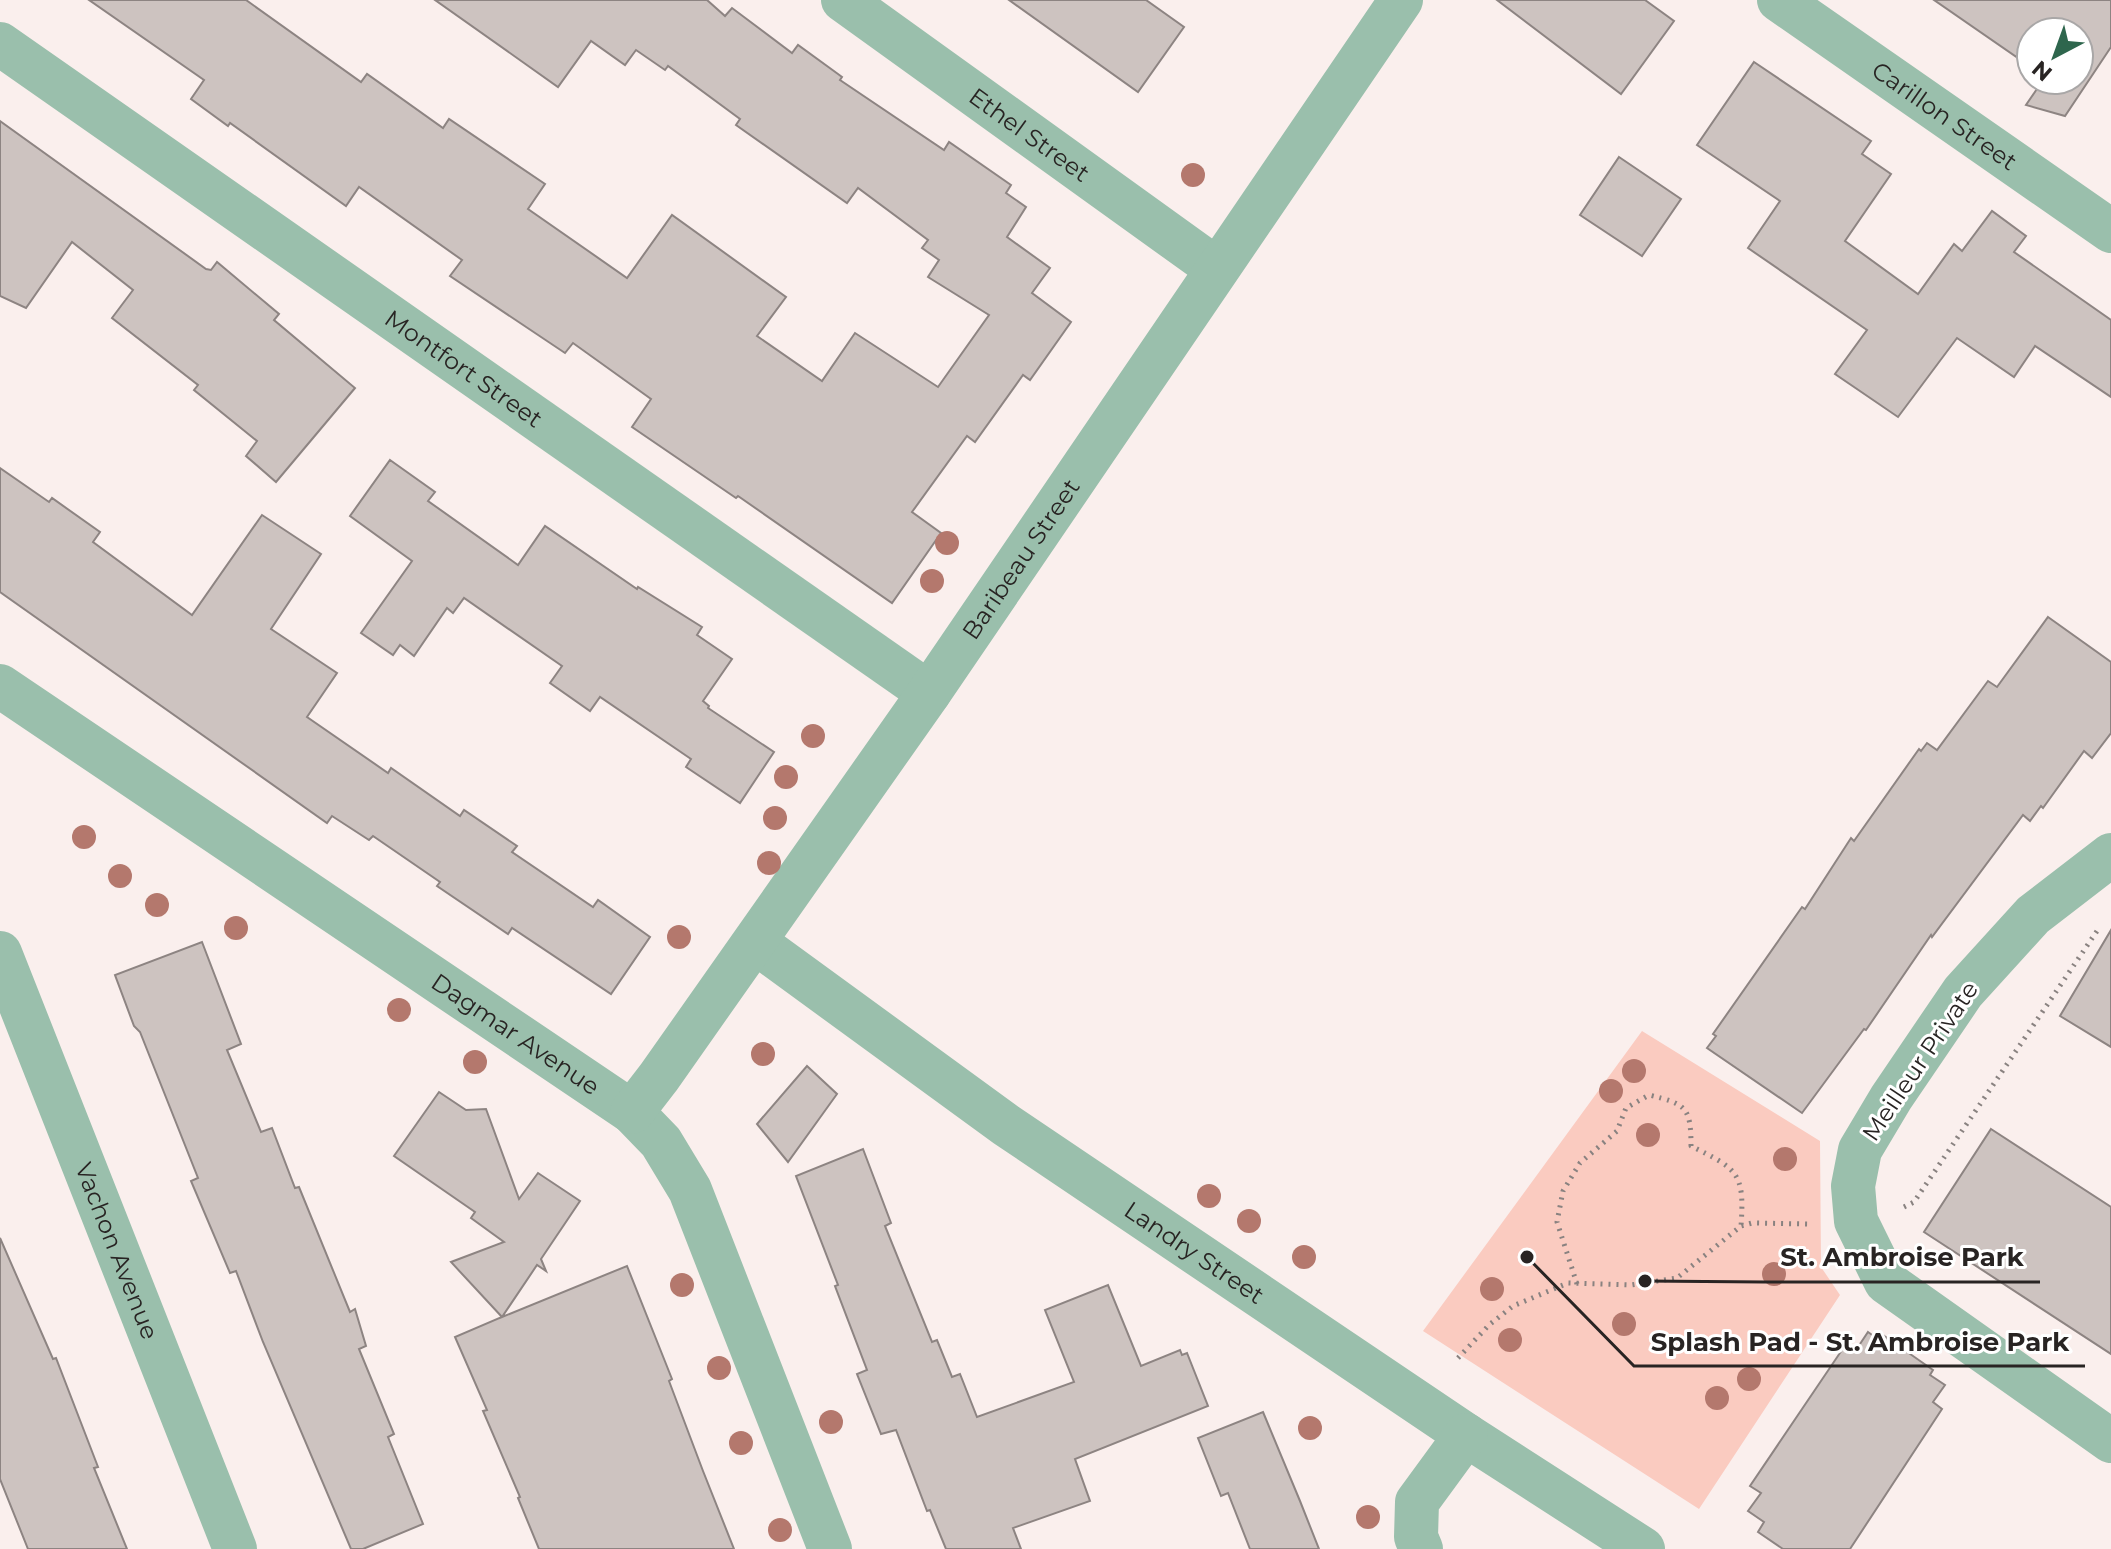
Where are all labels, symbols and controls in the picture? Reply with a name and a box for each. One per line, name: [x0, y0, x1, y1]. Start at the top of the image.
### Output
north arrow: [2015, 16, 2095, 96]
street label: Carillon Street: [1867, 55, 2023, 176]
text: N: [2027, 55, 2058, 87]
street label: Ethel Street: [964, 81, 1096, 188]
street label: Montfort Street: [380, 303, 549, 433]
street label: Baribeau Street: [956, 473, 1085, 645]
street label: Dagmar Avenue: [426, 967, 605, 1101]
street label: Meilleur Private: [1856, 976, 1984, 1146]
street label: Vachon Avenue: [70, 1158, 165, 1343]
street label: Landry Street: [1119, 1195, 1270, 1310]
callout: St. Ambroise Park: [1764, 1232, 2040, 1282]
text: St. Ambroise Park: [1780, 1241, 2025, 1273]
callout: Splash Pad - St. Ambroise Park: [1634, 1316, 2085, 1366]
text: Splash Pad - St. Ambroise Park: [1651, 1326, 2070, 1358]

